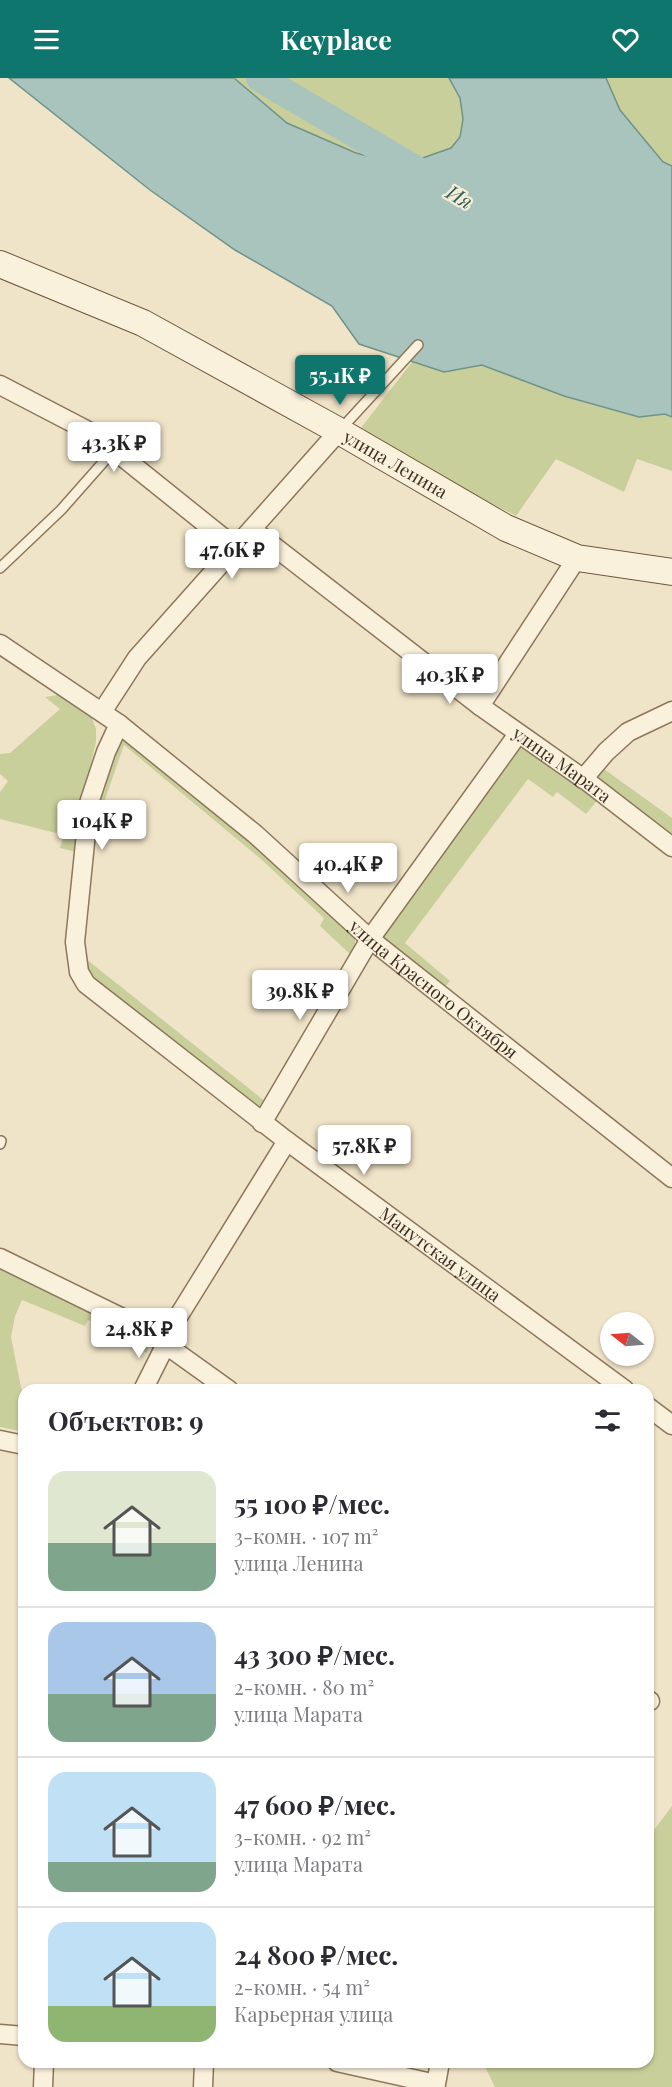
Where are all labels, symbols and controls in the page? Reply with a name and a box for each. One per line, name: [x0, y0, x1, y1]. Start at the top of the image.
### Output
text: Keyplace: [280, 21, 392, 57]
icon: menu: [30, 23, 63, 56]
icon: heart: [609, 23, 642, 56]
water label: Ия: [441, 177, 478, 214]
pin: 55.1K ₽: [285, 355, 395, 406]
text: 55.1K ₽: [309, 361, 371, 388]
pin: 43.3K ₽: [59, 422, 169, 473]
street label: улица Ленина: [338, 424, 452, 504]
text: 43.3K ₽: [82, 428, 146, 455]
pin: 47.6K ₽: [177, 529, 287, 580]
text: 47.6K ₽: [199, 535, 265, 562]
pin: 40.3K ₽: [395, 654, 505, 705]
text: 40.3K ₽: [416, 660, 484, 687]
street label: улица Марата: [507, 720, 617, 808]
pin: 104K ₽: [53, 800, 151, 851]
text: 104K ₽: [71, 806, 133, 833]
pin: 40.4K ₽: [293, 843, 403, 894]
text: 40.4K ₽: [313, 849, 383, 876]
street label: улица Красного Октября: [344, 913, 523, 1064]
pin: 39.8K ₽: [245, 970, 355, 1021]
text: 39.8K ₽: [266, 976, 334, 1003]
pin: 57.8K ₽: [309, 1125, 419, 1176]
text: 57.8K ₽: [332, 1131, 396, 1158]
street label: Манутская улица: [375, 1201, 506, 1307]
pin: 24.8K ₽: [84, 1308, 194, 1359]
north arrow: [600, 1312, 654, 1366]
map controls: [600, 1312, 654, 1366]
text: 24.8K ₽: [105, 1314, 173, 1341]
text: Объектов: 9: [48, 1403, 204, 1438]
icon: filters: [591, 1404, 624, 1437]
text: 55 100 ₽/мес.: [234, 1486, 390, 1521]
icon: home: [96, 1495, 168, 1567]
text: 3-комн. · 107 m²: [234, 1522, 379, 1549]
text: улица Ленина: [234, 1549, 363, 1576]
text: 43 300 ₽/мес.: [234, 1637, 395, 1672]
icon: home: [96, 1646, 168, 1718]
text: 2-комн. · 80 m²: [234, 1673, 374, 1700]
text: улица Марата: [234, 1700, 363, 1727]
text: 47 600 ₽/мес.: [234, 1787, 396, 1822]
icon: home: [96, 1796, 168, 1868]
text: 3-комн. · 92 m²: [234, 1823, 371, 1850]
text: улица Марата: [234, 1850, 363, 1877]
text: 24 800 ₽/мес.: [234, 1937, 398, 1972]
icon: home: [96, 1946, 168, 2018]
text: 2-комн. · 54 m²: [234, 1973, 370, 2000]
text: Карьерная улица: [234, 2000, 393, 2027]

